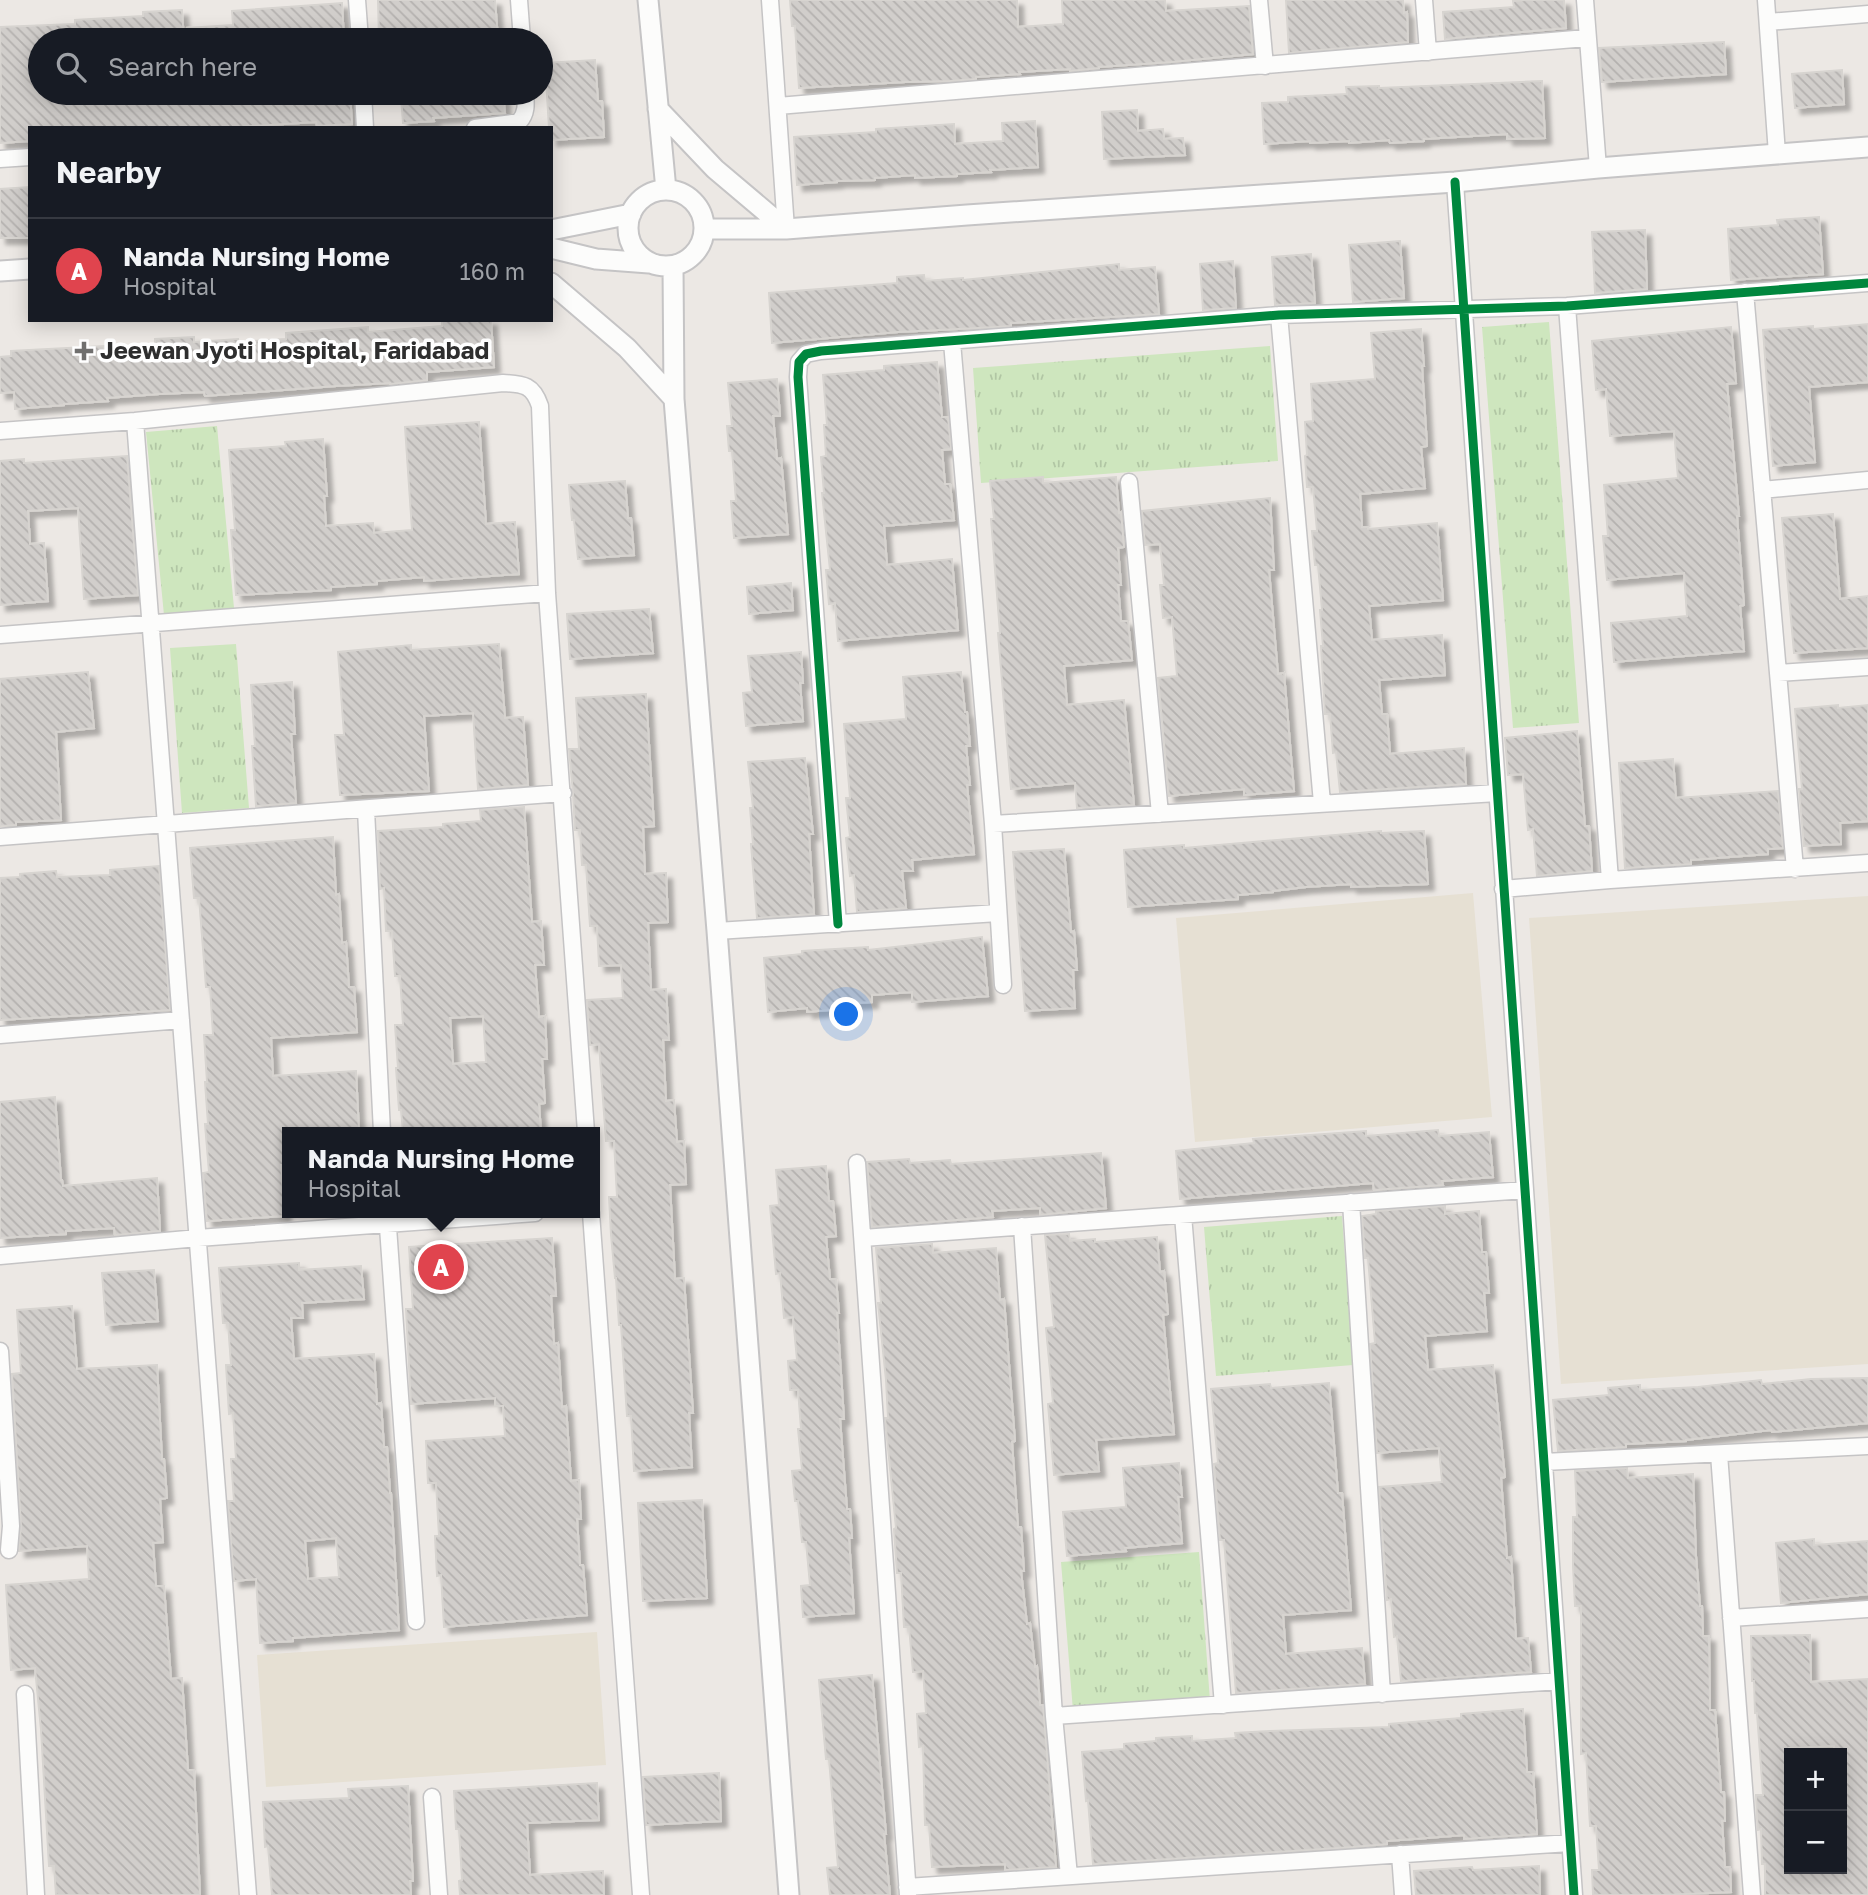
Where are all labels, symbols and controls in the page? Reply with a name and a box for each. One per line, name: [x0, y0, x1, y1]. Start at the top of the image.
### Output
search box: [28, 28, 553, 105]
icon: search: [52, 48, 90, 86]
text: Search here: [108, 51, 257, 82]
text: Nearby: [56, 154, 161, 190]
text: Nanda Nursing Home: [123, 241, 390, 272]
text: A: [71, 257, 87, 285]
text: 160 m: [460, 257, 525, 285]
text: Hospital: [123, 272, 216, 300]
place label: Jeewan Jyoti Hospital, Faridabad: [100, 335, 489, 364]
marker: Jeewan Jyoti Hospital, Faridabad: [74, 341, 94, 361]
your location: [829, 997, 863, 1031]
popup: [282, 1127, 600, 1218]
text: Nanda Nursing Home: [308, 1143, 574, 1174]
text: Hospital: [308, 1174, 401, 1202]
pin: A: [418, 1241, 464, 1293]
map controls: [1784, 1748, 1847, 1874]
button: +: [1784, 1748, 1847, 1811]
button: −: [1784, 1811, 1847, 1874]

